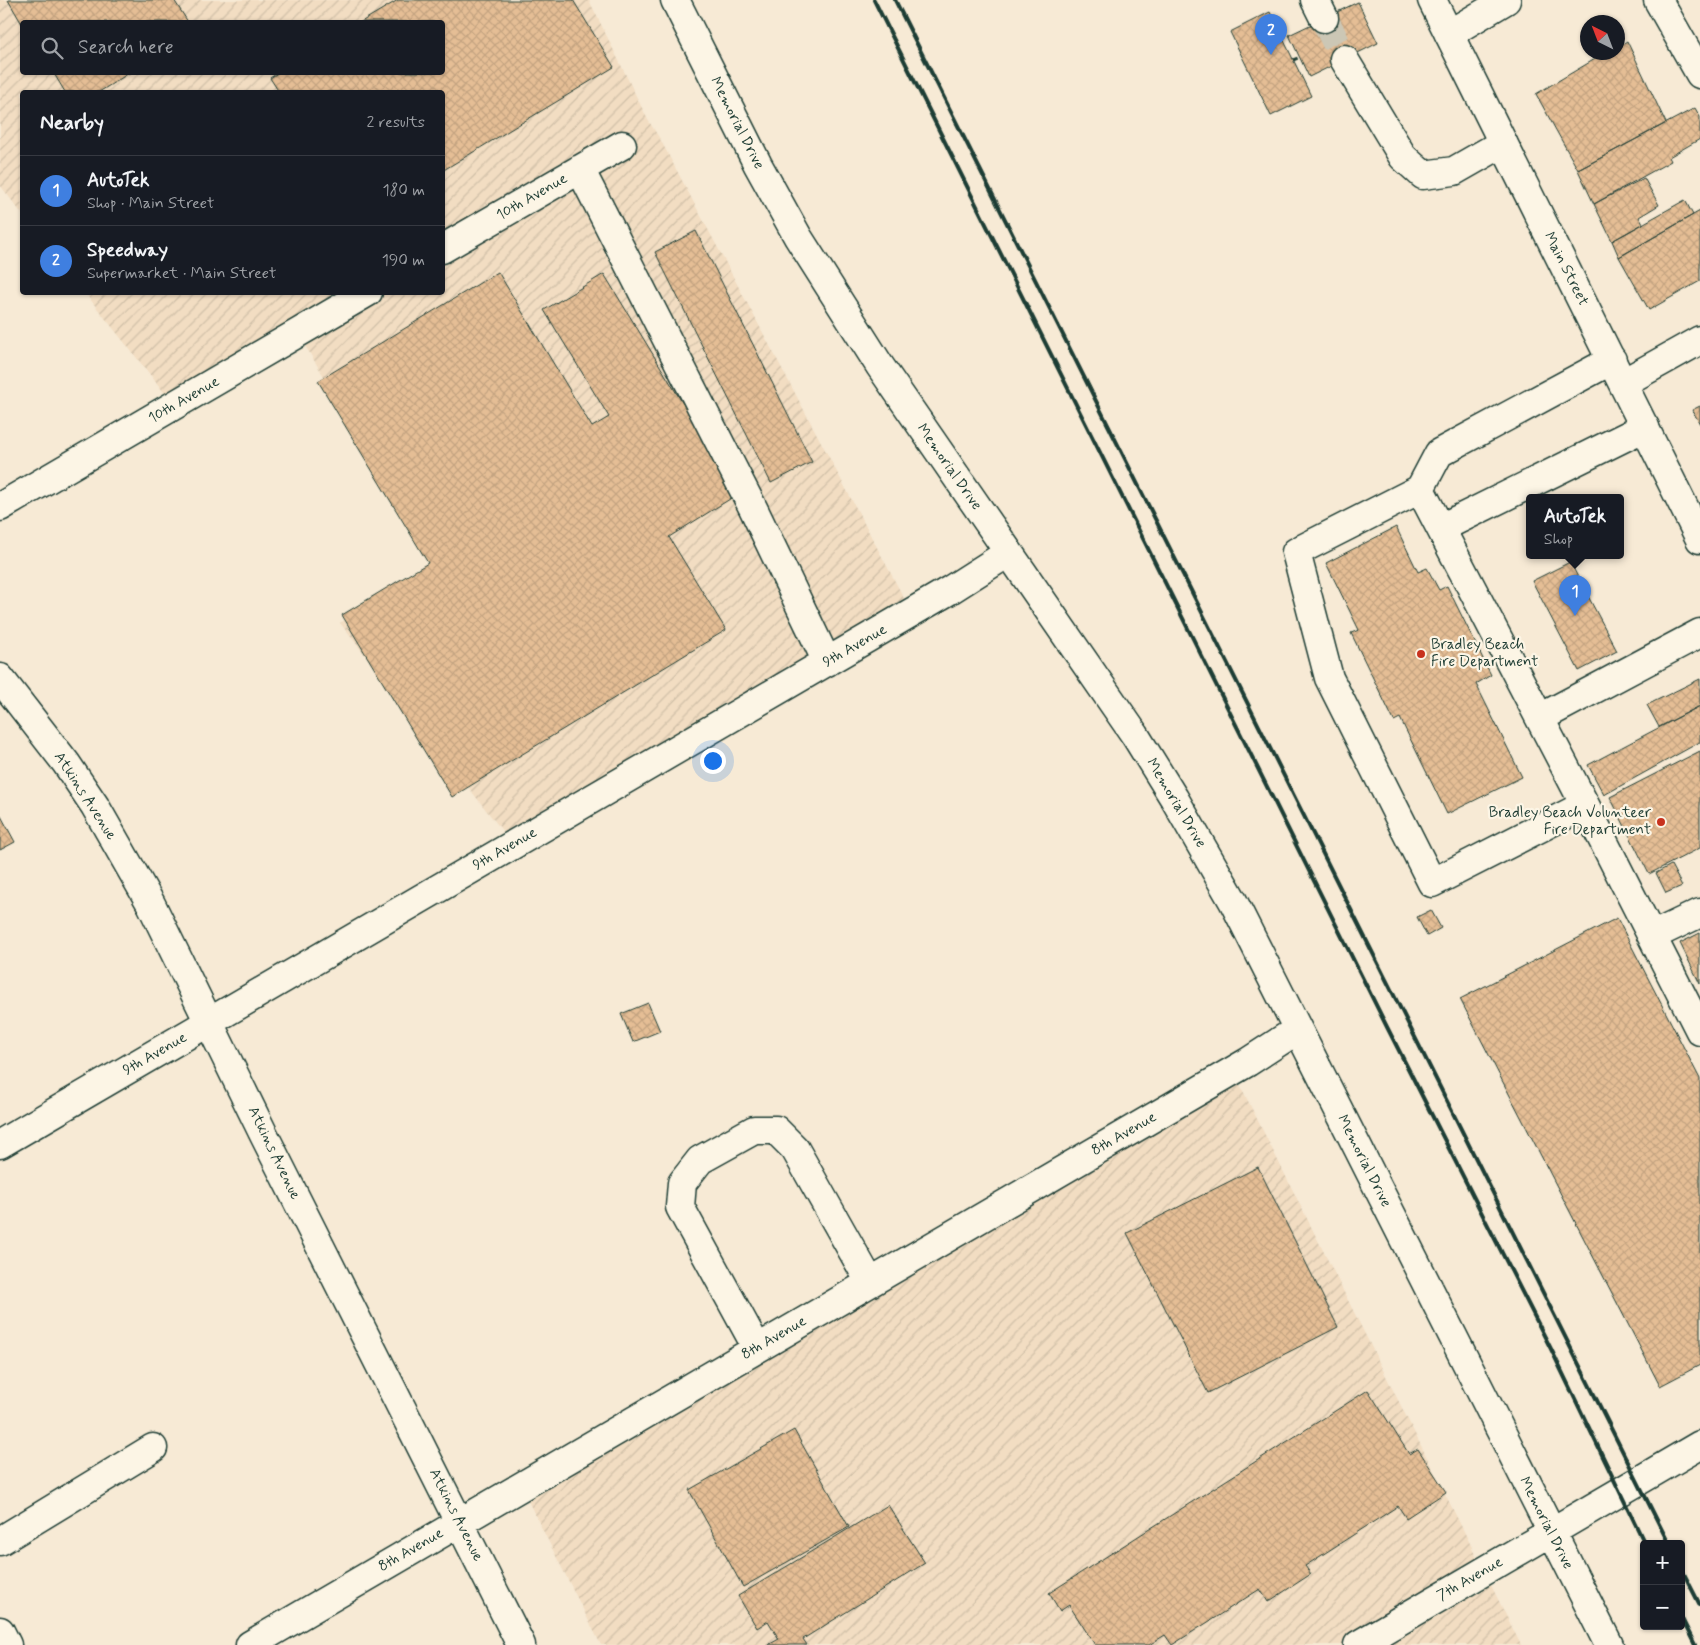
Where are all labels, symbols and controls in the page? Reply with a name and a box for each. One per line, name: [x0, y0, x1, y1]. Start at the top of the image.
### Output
pin: 2: [1255, 14, 1287, 55]
north arrow: [1580, 15, 1625, 60]
search box: [20, 20, 445, 75]
icon: search: [38, 34, 66, 62]
text: Search here: [78, 35, 174, 60]
street label: Memorial Drive: [705, 73, 769, 173]
text: Nearby: [40, 109, 104, 137]
text: 2 results: [367, 112, 425, 133]
text: AutoTek: [87, 168, 149, 193]
street label: 10th Avenue: [493, 169, 571, 225]
text: 1: [52, 180, 60, 201]
text: 180 m: [382, 180, 425, 201]
text: Shop · Main Street: [87, 193, 215, 214]
street label: Main Street: [1539, 229, 1593, 309]
text: Speedway: [87, 238, 168, 263]
text: 2: [52, 250, 60, 271]
text: 190 m: [382, 250, 425, 271]
text: Supermarket · Main Street: [87, 263, 277, 284]
street label: 10th Avenue: [145, 372, 223, 428]
street label: Memorial Drive: [912, 420, 986, 514]
popup: [1526, 494, 1624, 559]
text: AutoTek: [1544, 504, 1606, 529]
text: Shop: [1544, 529, 1573, 550]
pin: 1: [1559, 575, 1591, 616]
street label: 9th Avenue: [819, 620, 891, 672]
place label: Bradley Beach Fire Department: [1431, 635, 1538, 672]
marker: Bradley Beach Fire Department: [1415, 648, 1427, 660]
street label: Atkins Avenue: [49, 748, 121, 844]
your location: [700, 748, 726, 774]
street label: Memorial Drive: [1141, 754, 1211, 852]
place label: Bradley Beach Volunteer Fire Department: [1489, 803, 1652, 840]
marker: Bradley Beach Volunteer Fire Department: [1655, 816, 1667, 828]
street label: 9th Avenue: [469, 823, 541, 875]
street label: 9th Avenue: [119, 1028, 191, 1080]
street label: Atkins Avenue: [243, 1103, 305, 1203]
street label: 8th Avenue: [1088, 1107, 1160, 1161]
street label: Memorial Drive: [1332, 1111, 1396, 1211]
street label: 8th Avenue: [738, 1311, 810, 1365]
street label: Atkins Avenue: [424, 1465, 488, 1565]
street label: Memorial Drive: [1514, 1473, 1578, 1573]
street label: 8th Avenue: [375, 1523, 447, 1577]
map controls: [1640, 1540, 1685, 1630]
button: +: [1640, 1540, 1685, 1585]
street label: 7th Avenue: [1433, 1552, 1507, 1606]
button: −: [1640, 1585, 1685, 1630]

